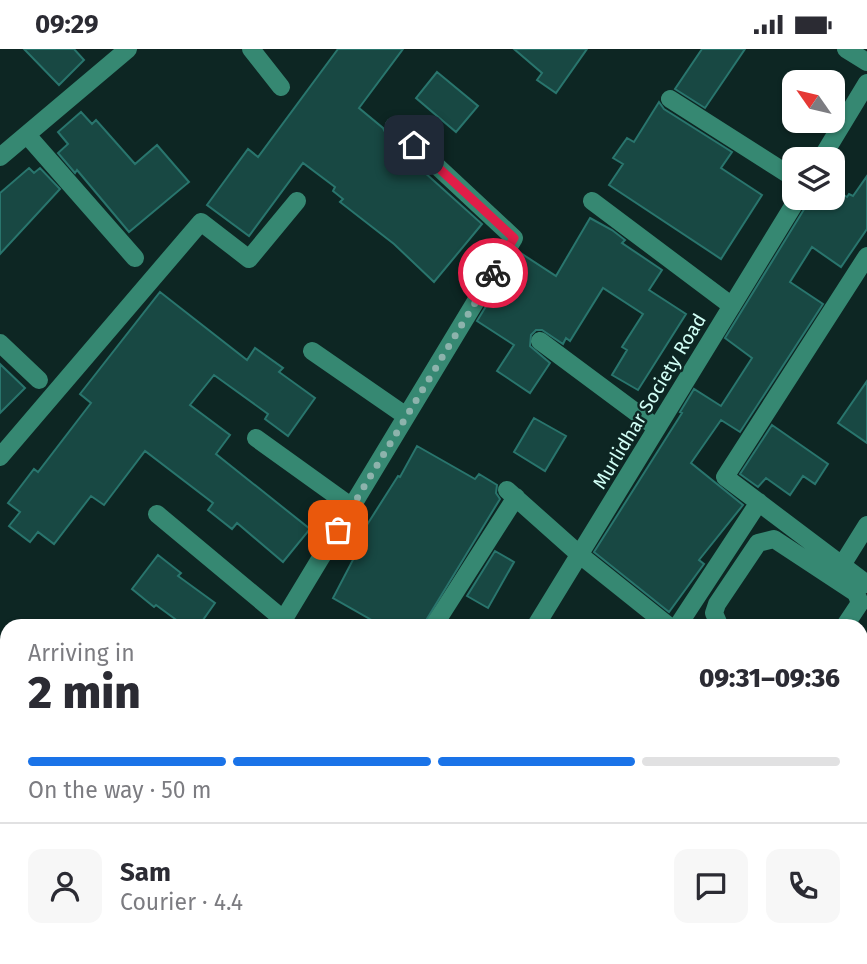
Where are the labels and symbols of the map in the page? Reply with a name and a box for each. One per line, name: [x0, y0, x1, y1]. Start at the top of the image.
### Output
north arrow: [782, 70, 845, 133]
pin: [384, 115, 444, 175]
courier: [458, 238, 528, 308]
street label: Murlidhar Society Road: [588, 309, 711, 493]
pin: [308, 500, 368, 560]

